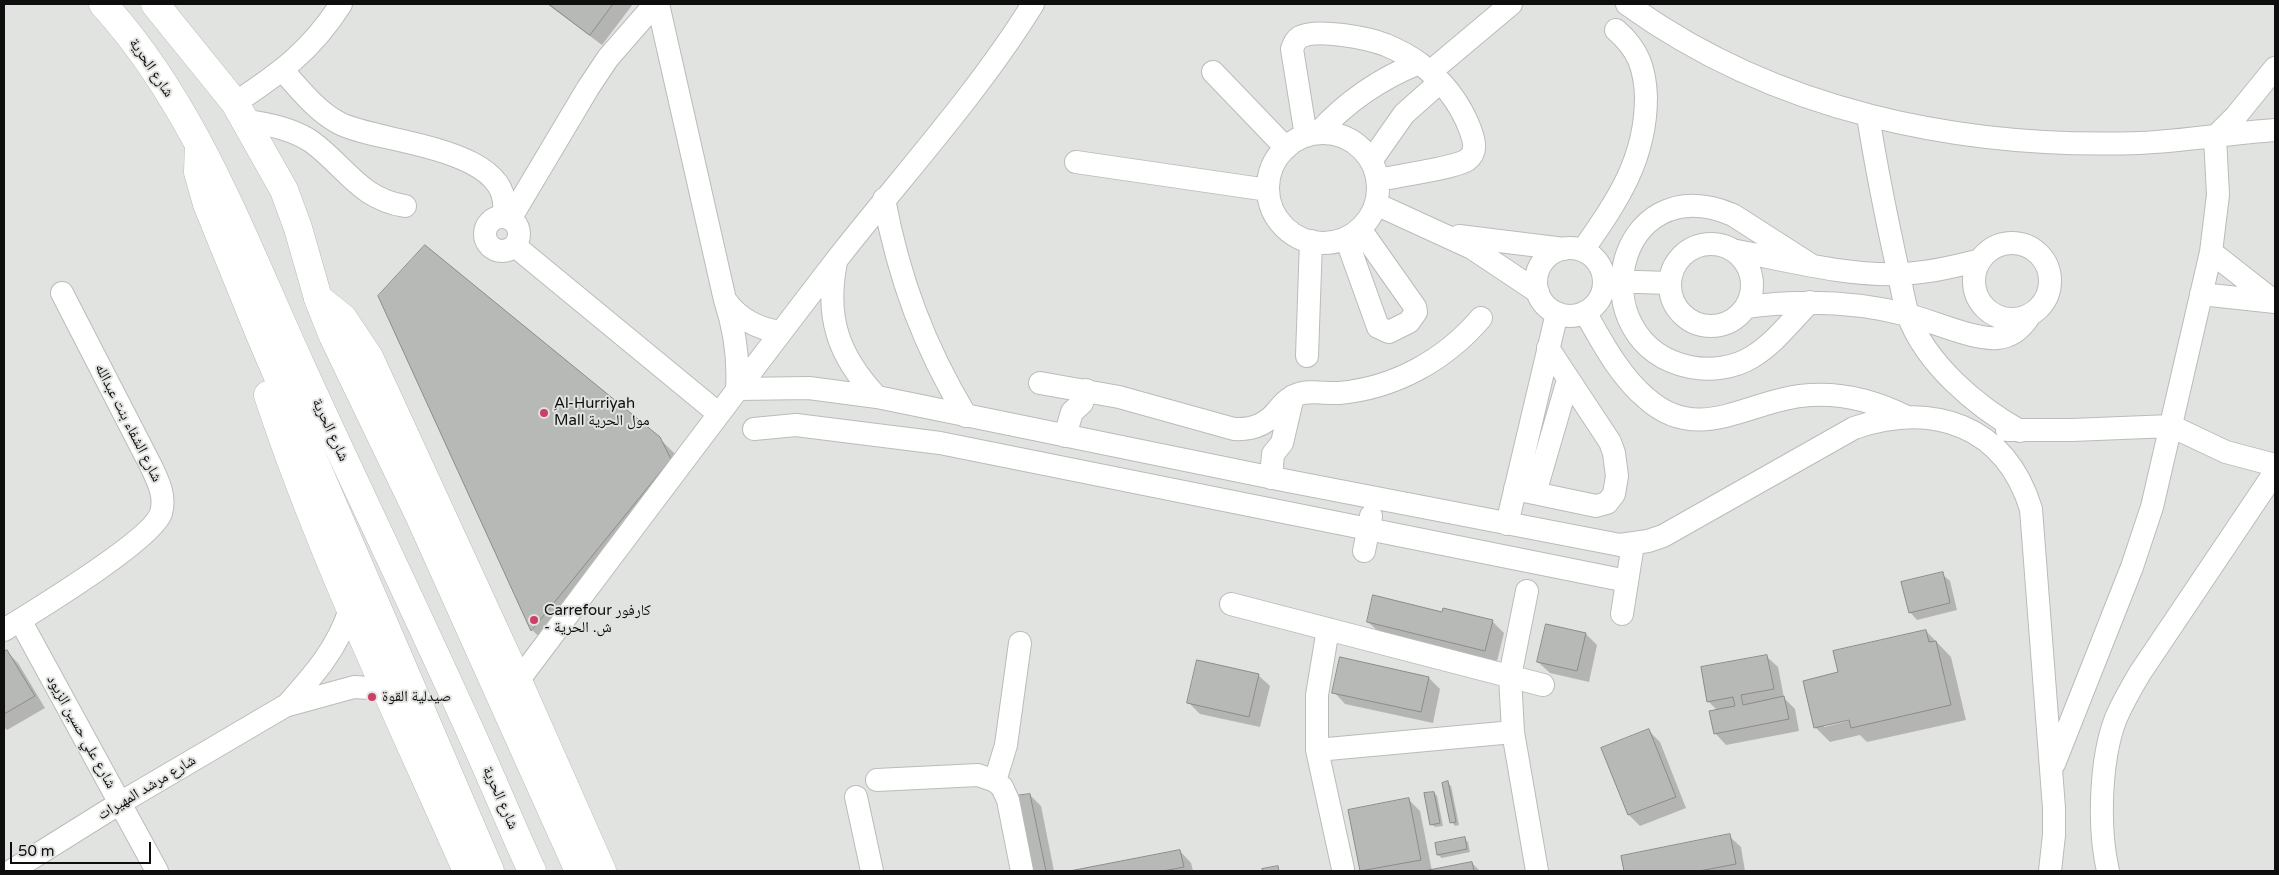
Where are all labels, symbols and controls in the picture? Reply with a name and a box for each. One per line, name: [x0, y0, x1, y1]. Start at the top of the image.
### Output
street label: شارع الحرية: [125, 35, 177, 101]
street label: شارع الشفاء بنت عبدالله: [90, 361, 166, 485]
place label: ِAl-Hurriyah Mall مول الحرية: [554, 395, 650, 430]
street label: شارع الحرية: [308, 396, 352, 464]
marker: ِAl-Hurriyah Mall مول الحرية: [538, 407, 550, 419]
place label: Carrefour كارفور - ش. الحرية: [544, 602, 651, 637]
marker: Carrefour كارفور - ش. الحرية: [528, 614, 540, 626]
street label: شارع علي حسين الزيود: [42, 672, 120, 792]
place label: صيدلية القوة: [382, 688, 451, 706]
marker: صيدلية القوة: [366, 691, 378, 703]
street label: شارع مرشد المهيرات: [95, 752, 199, 824]
street label: شارع الحرية: [478, 764, 522, 832]
scale bar: [12, 832, 154, 864]
text: 50 m: [18, 842, 55, 860]

